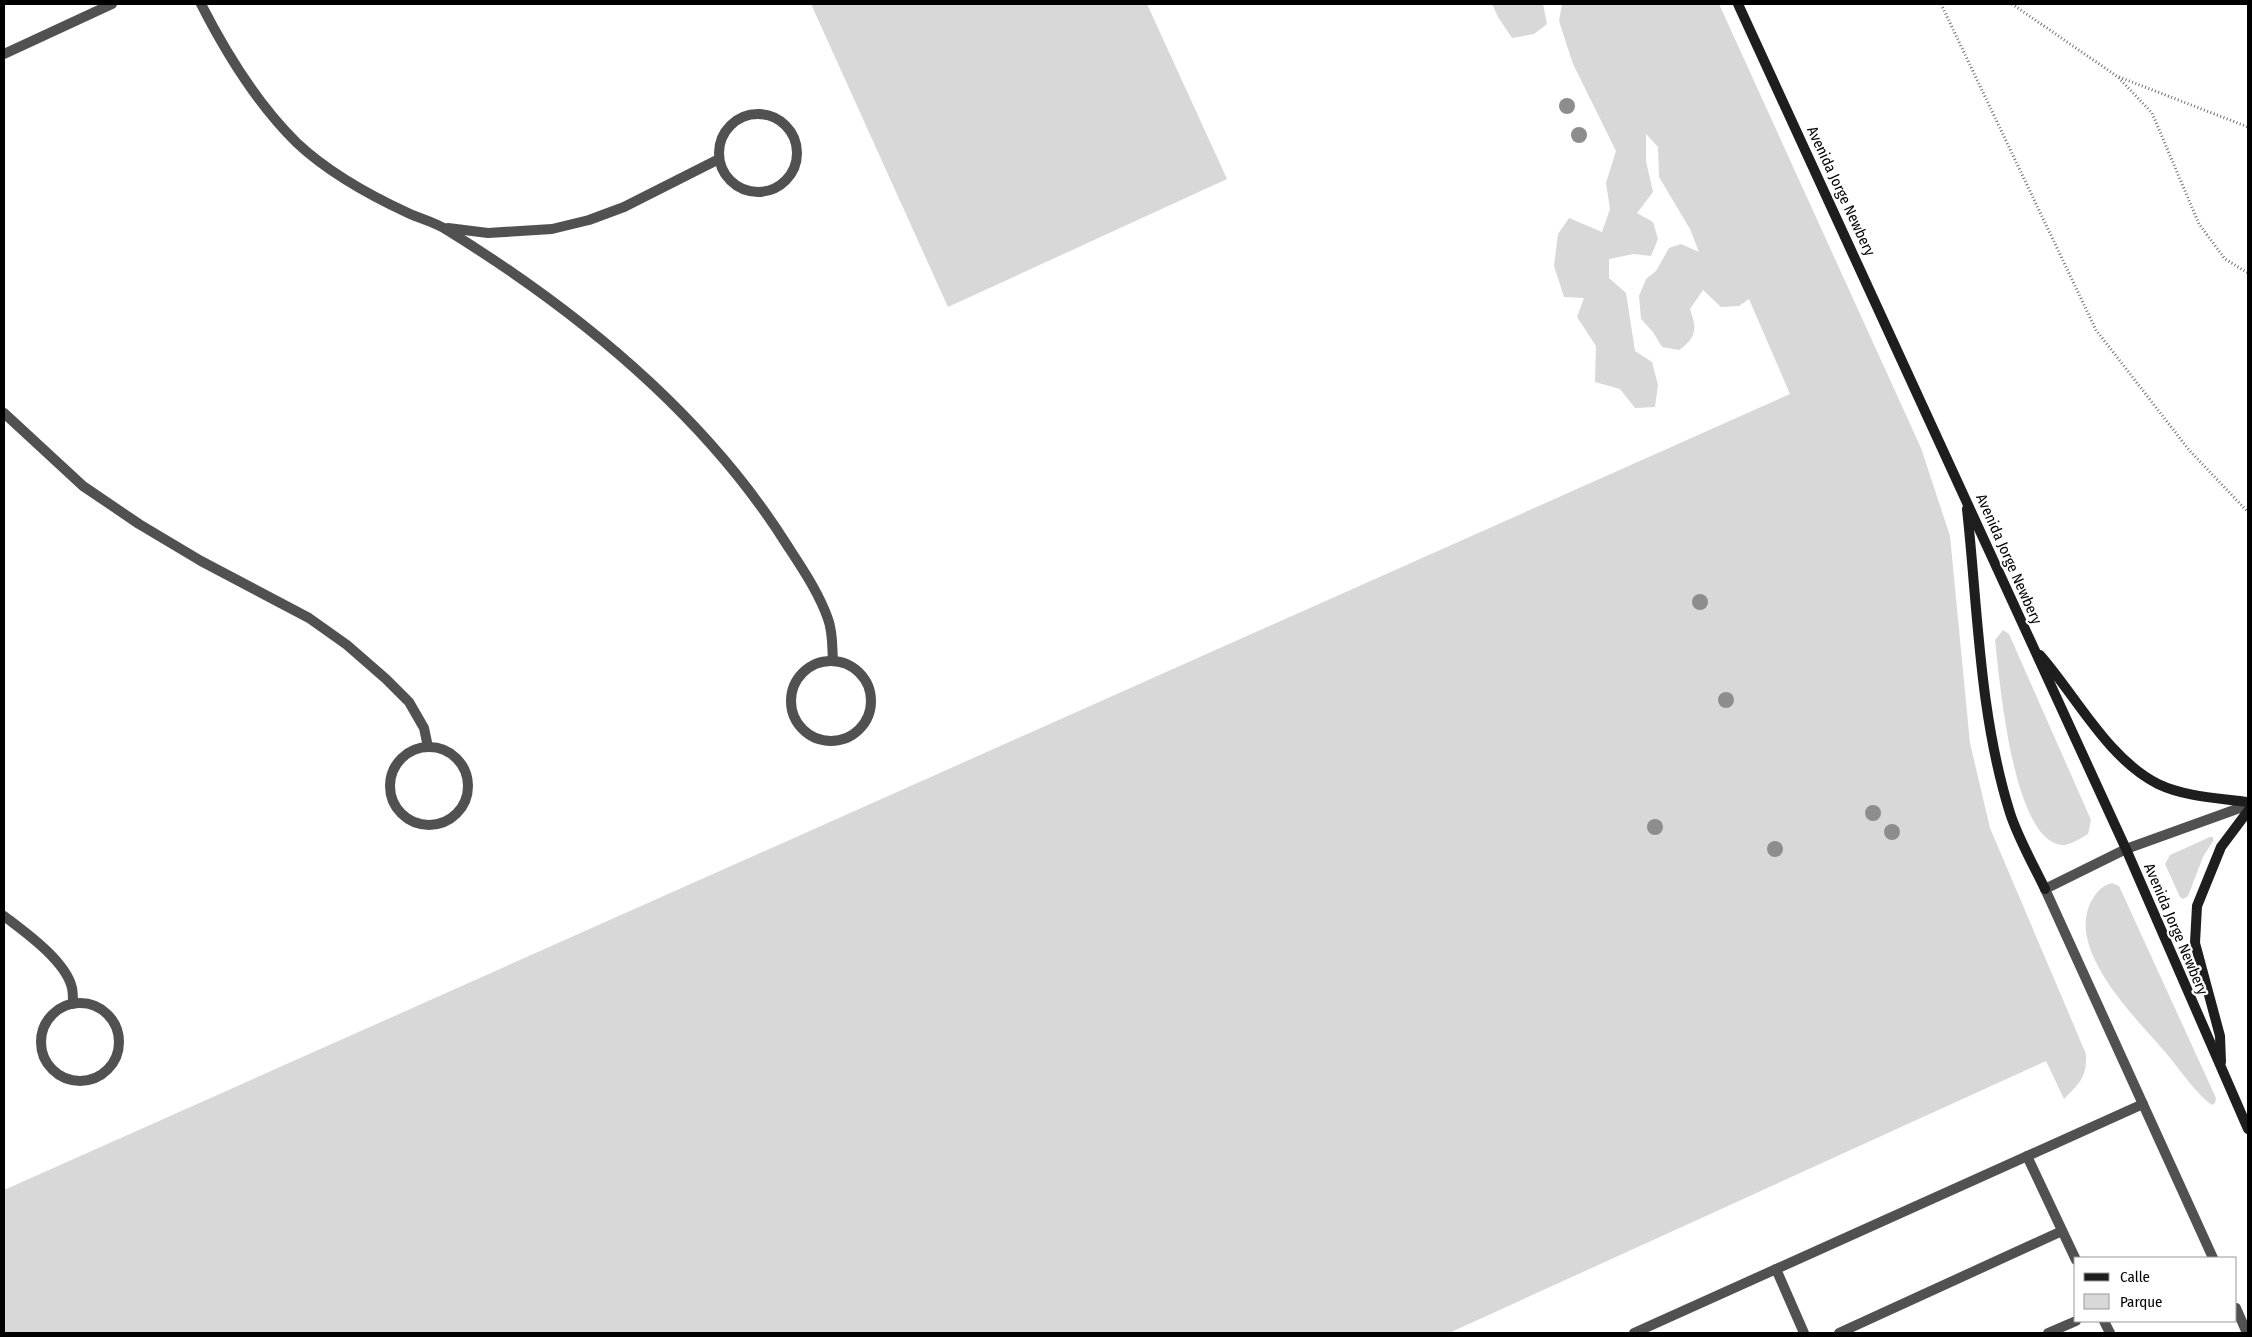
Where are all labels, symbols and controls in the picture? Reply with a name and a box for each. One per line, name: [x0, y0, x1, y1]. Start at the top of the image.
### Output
street label: Avenida Jorge Newbery: [1803, 123, 1879, 259]
street label: Avenida Jorge Newbery: [1972, 491, 2046, 627]
street label: Avenida Jorge Newbery: [2140, 861, 2212, 998]
legend: [2074, 1257, 2237, 1322]
text: Calle: [2120, 1268, 2150, 1286]
text: Parque: [2120, 1293, 2163, 1311]

